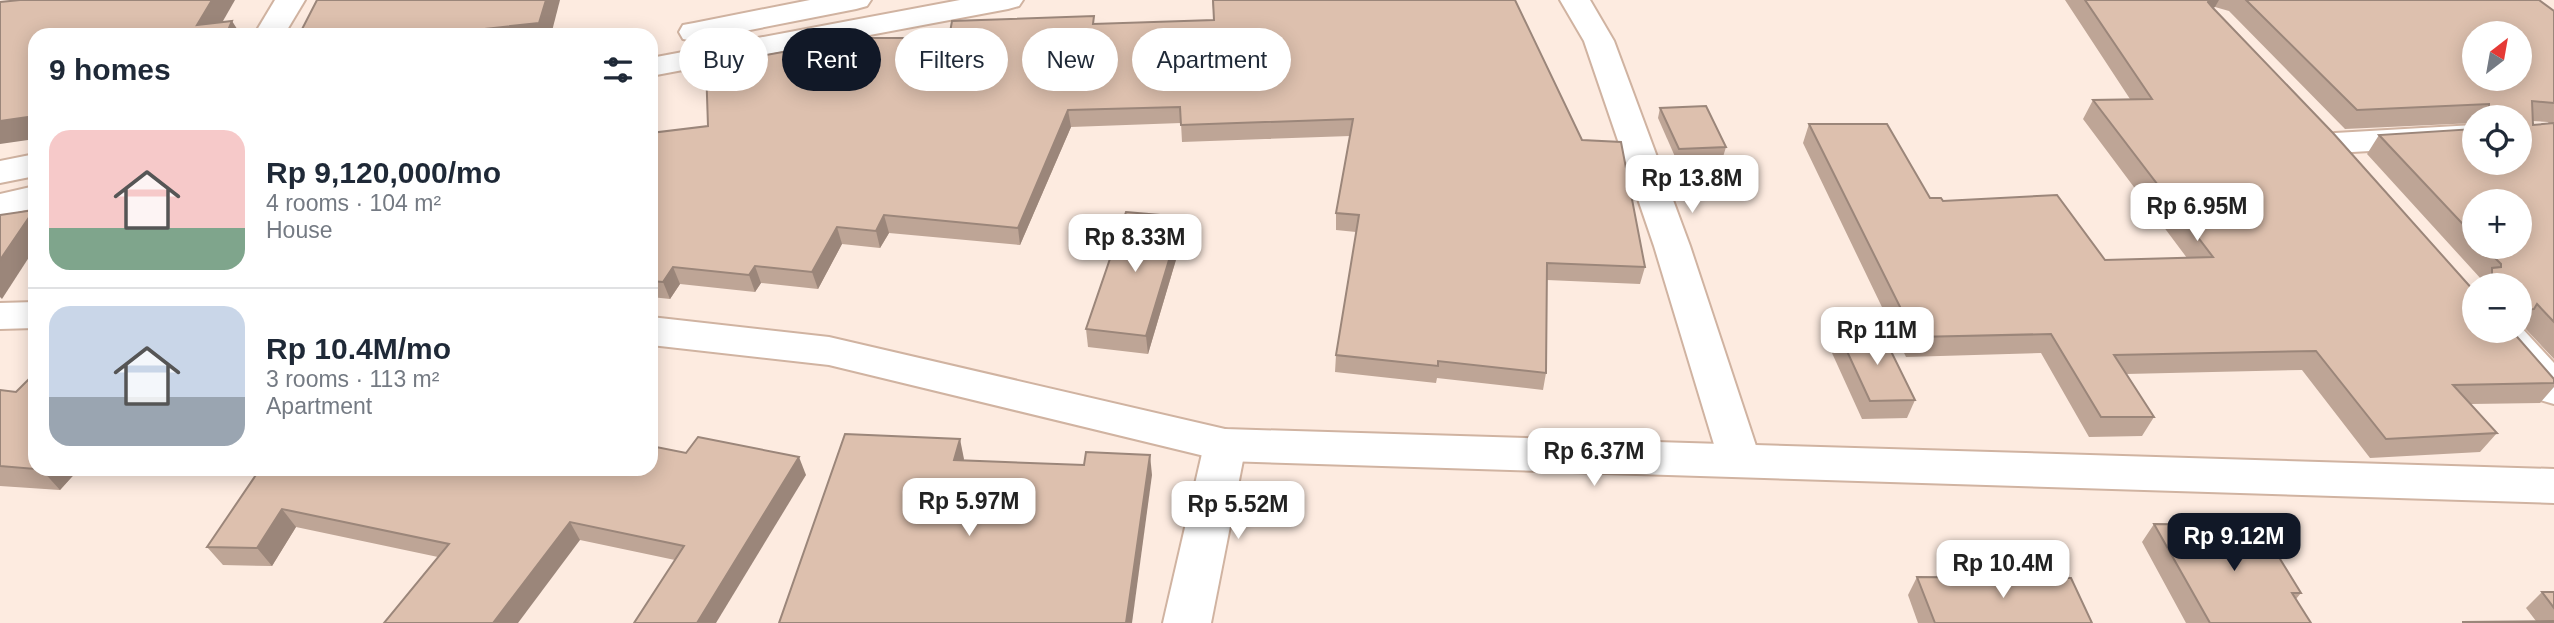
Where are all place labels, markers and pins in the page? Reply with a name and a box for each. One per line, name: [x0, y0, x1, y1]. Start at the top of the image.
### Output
pin: Rp 13.8M: [1620, 156, 1764, 215]
pin: Rp 6.95M: [2125, 184, 2269, 243]
pin: Rp 8.33M: [1063, 215, 1207, 274]
pin: Rp 11M: [1820, 308, 1934, 367]
pin: Rp 6.37M: [1522, 428, 1666, 488]
pin: Rp 5.97M: [897, 478, 1041, 538]
pin: Rp 5.52M: [1166, 482, 1310, 541]
pin: Rp 9.12M: [2162, 514, 2306, 573]
pin: Rp 10.4M: [1931, 540, 2075, 600]

